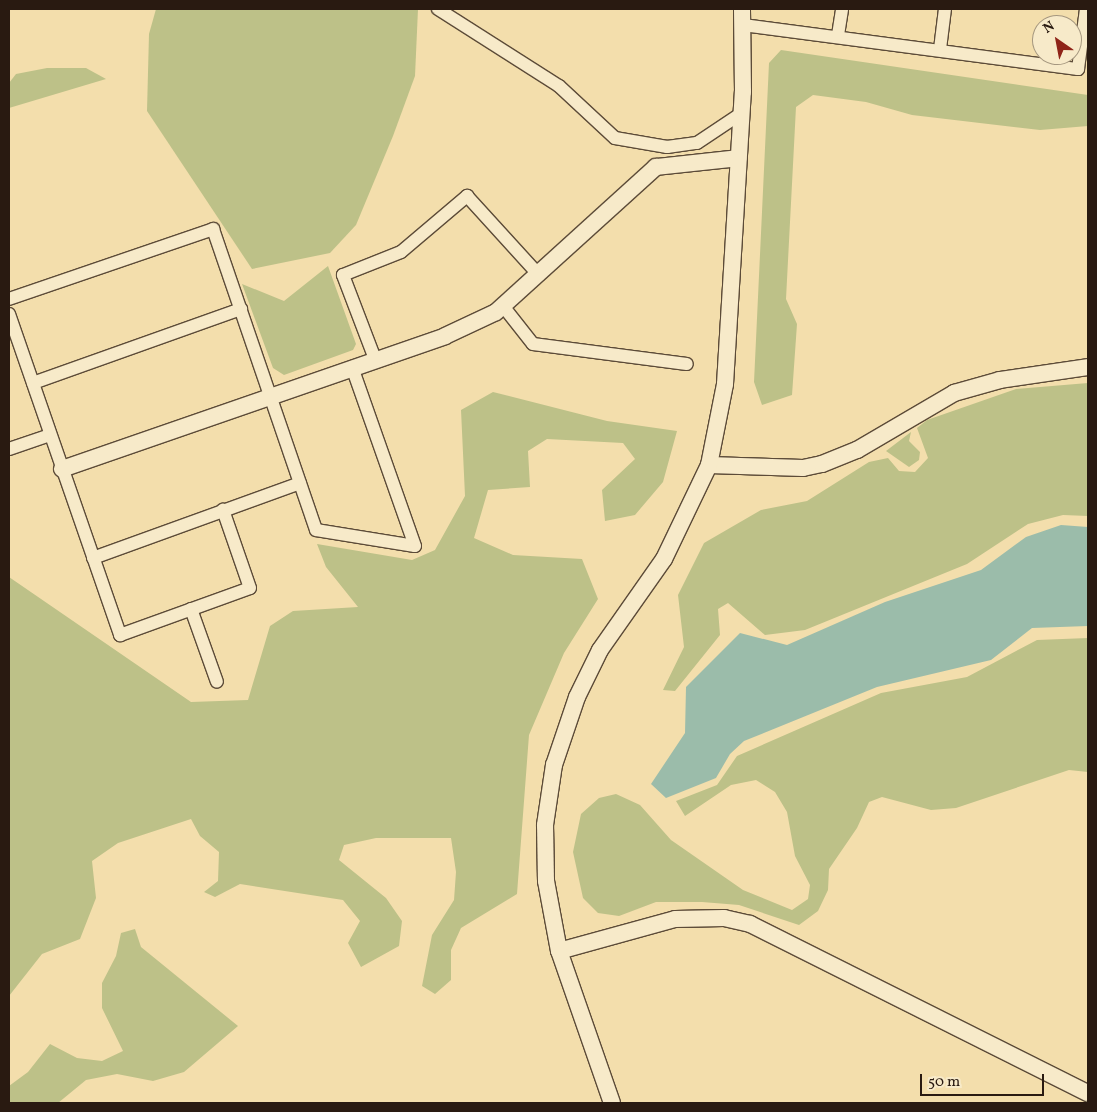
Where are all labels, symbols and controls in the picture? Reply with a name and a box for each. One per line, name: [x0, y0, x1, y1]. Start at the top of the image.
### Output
north arrow: [1032, 15, 1082, 65]
text: N: [1040, 17, 1059, 39]
scale bar: [922, 1064, 1046, 1096]
text: 50 m: [928, 1072, 960, 1093]

